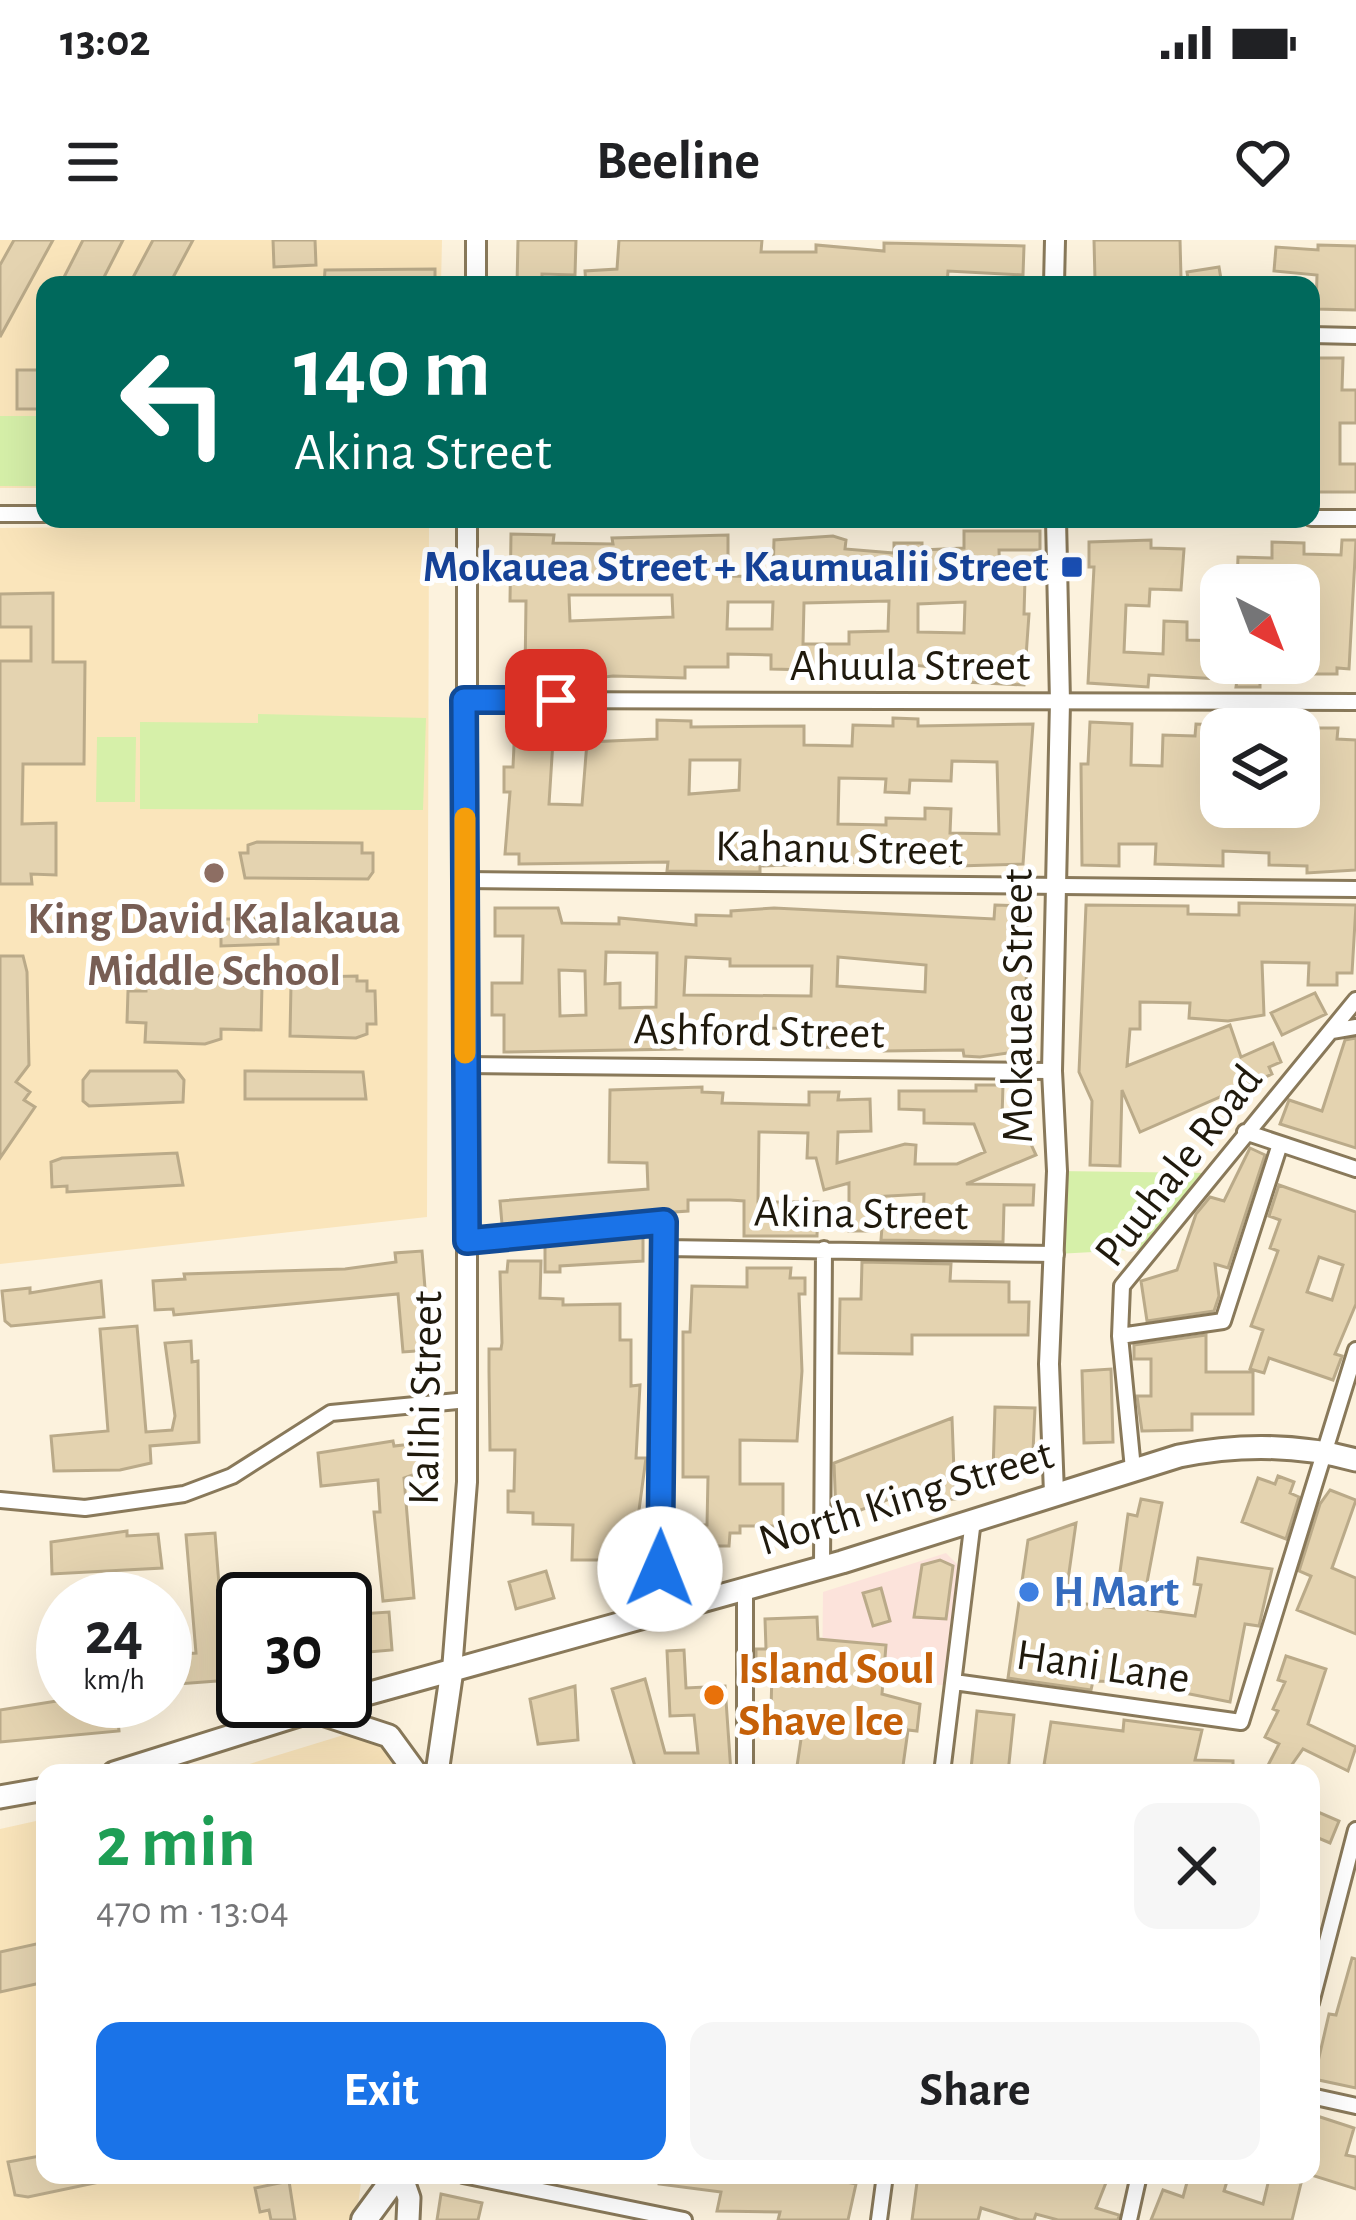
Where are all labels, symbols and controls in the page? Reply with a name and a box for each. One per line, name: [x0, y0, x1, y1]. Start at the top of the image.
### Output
text: 13:02: [60, 19, 151, 64]
icon: menu: [60, 129, 126, 195]
icon: heart: [1230, 129, 1296, 195]
text: Beeline: [596, 135, 760, 189]
icon: left: [96, 324, 252, 480]
text: 140 m: [294, 328, 491, 412]
text: Akina Street: [294, 426, 552, 480]
place label: Mokauea Street + Kaumualii Street: [423, 545, 1048, 590]
marker: Mokauea Street + Kaumualii Street: [1059, 554, 1085, 580]
north arrow: [1200, 564, 1320, 684]
map controls: [1200, 564, 1320, 828]
street label: Ahuula Street: [790, 644, 1030, 689]
pin: [505, 649, 607, 751]
icon: arrive: [523, 667, 589, 733]
button: layers: [1200, 708, 1320, 828]
street label: Kahanu Street: [715, 824, 963, 874]
marker: King David Kalakaua Middle School: [201, 860, 227, 886]
street label: Mokauea Street: [996, 869, 1041, 1143]
place label: King David Kalakaua Middle School: [27, 897, 401, 994]
street label: Ashford Street: [633, 1007, 885, 1057]
street label: Puuhale Road: [1087, 1057, 1271, 1275]
street label: Akina Street: [753, 1190, 969, 1238]
street label: Kalihi Street: [402, 1290, 450, 1506]
street label: North King Street: [753, 1432, 1059, 1564]
position arrow: [597, 1506, 723, 1632]
place label: H Mart: [1053, 1570, 1179, 1615]
speed limit sign: 30: [216, 1572, 372, 1728]
marker: H Mart: [1016, 1579, 1042, 1605]
text: 24: [85, 1605, 143, 1665]
street label: Hani Lane: [1013, 1633, 1193, 1701]
place label: Island Soul Shave Ice: [738, 1647, 935, 1744]
text: km/h: [83, 1665, 145, 1695]
marker: Island Soul Shave Ice: [701, 1682, 727, 1708]
button: close: [1134, 1803, 1260, 1929]
text: 2 min: [96, 1807, 256, 1879]
text: 470 m · 13:04: [96, 1892, 289, 1931]
button: Exit: [96, 2022, 666, 2160]
button: Share: [690, 2022, 1260, 2160]

